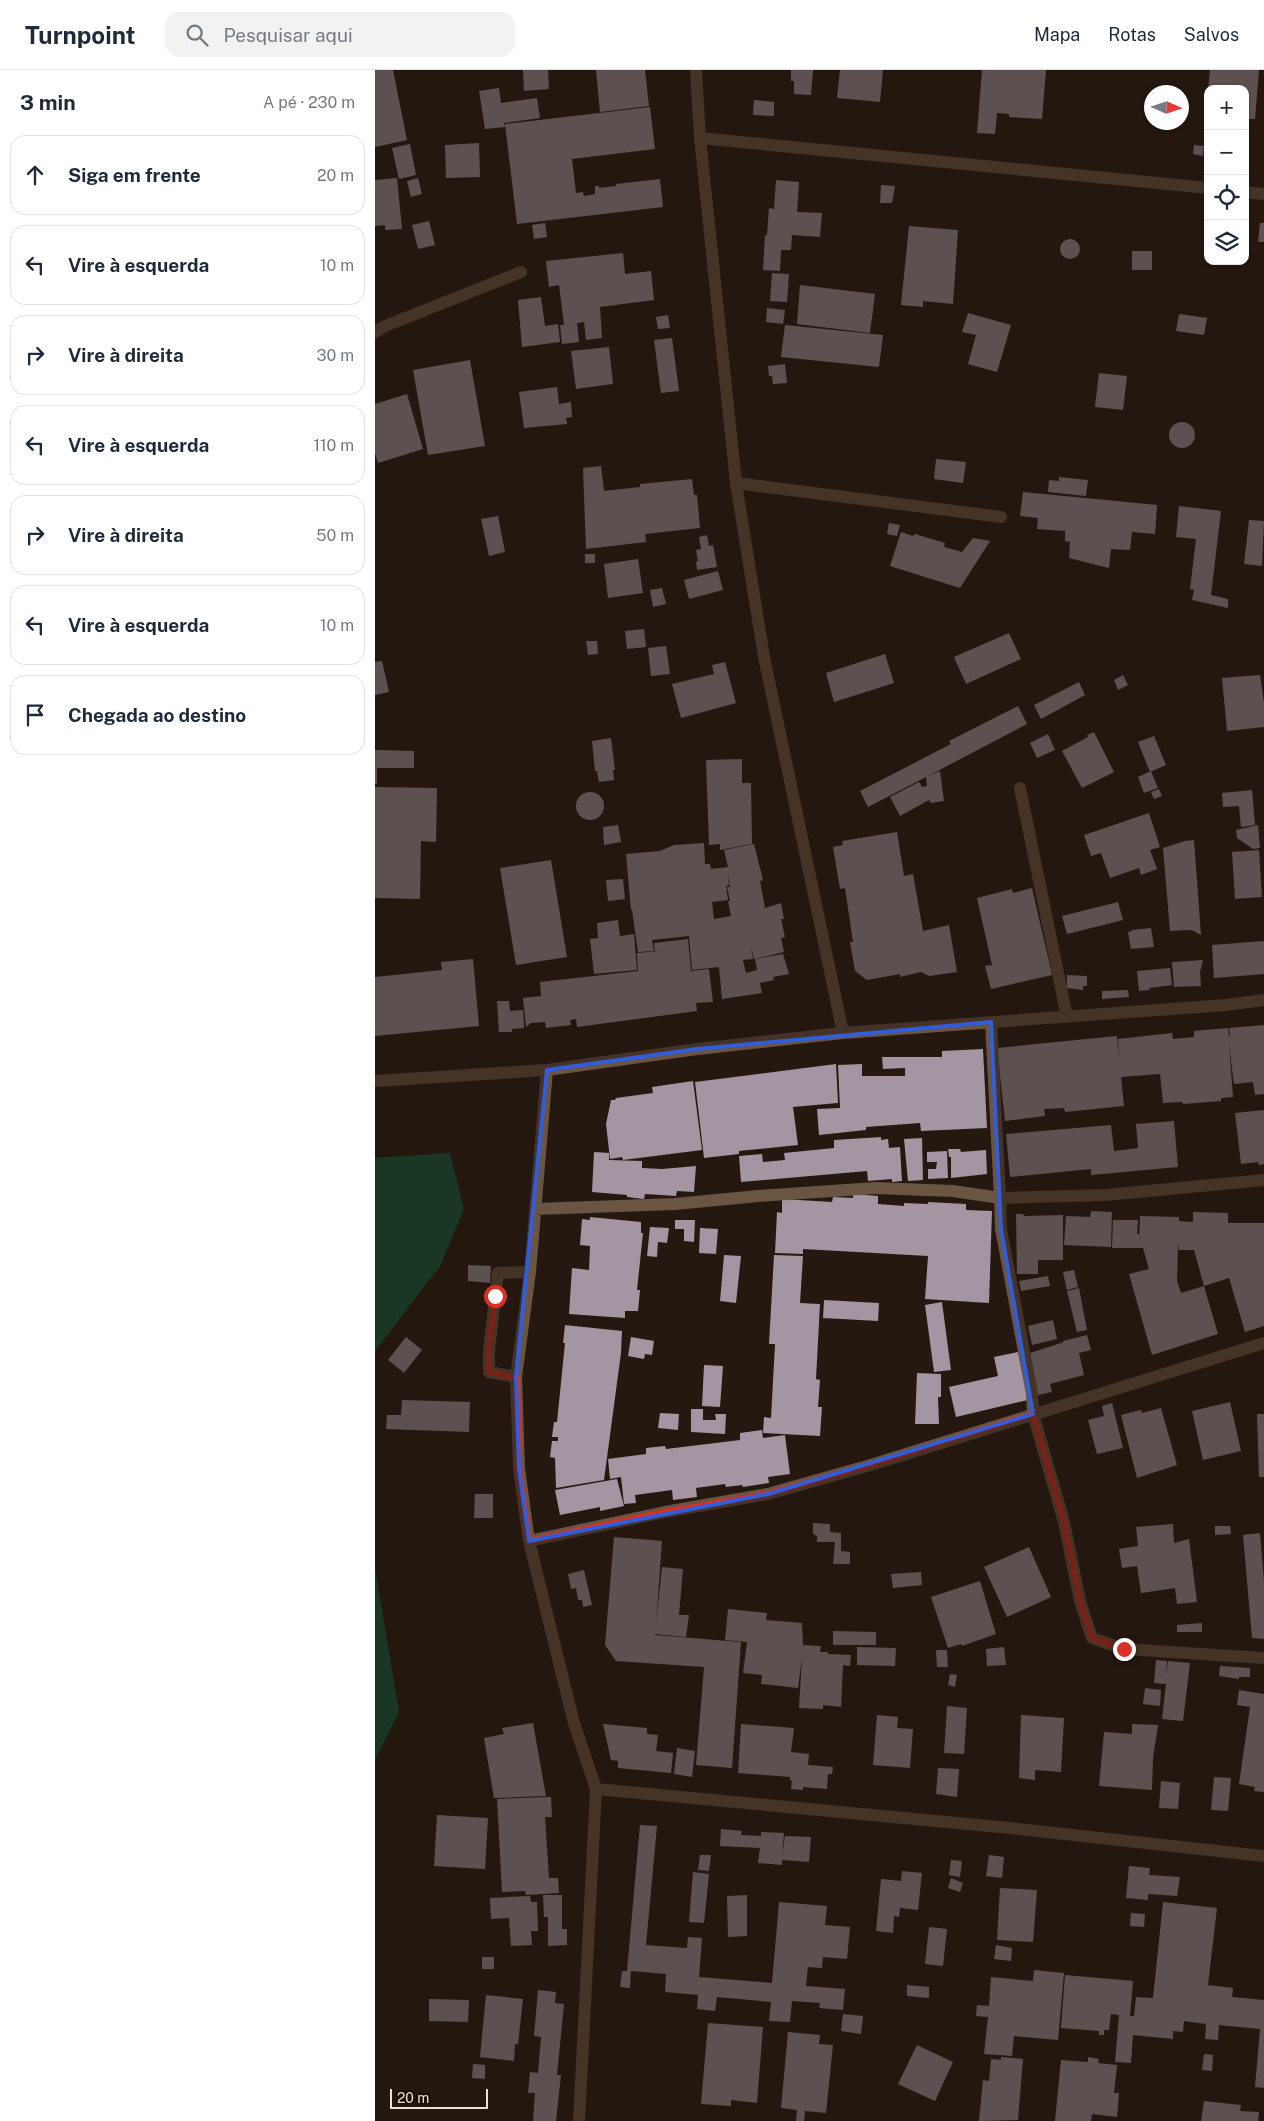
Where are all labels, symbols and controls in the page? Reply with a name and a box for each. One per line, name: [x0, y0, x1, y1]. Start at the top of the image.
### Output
search box: [165, 12, 515, 57]
text: Turnpoint: [25, 21, 135, 49]
icon: search: [183, 21, 211, 49]
text: Pesquisar aqui: [223, 24, 353, 46]
text: Mapa: [1034, 24, 1080, 45]
text: Rotas: [1108, 24, 1156, 45]
text: Salvos: [1184, 24, 1239, 45]
north arrow: [1144, 85, 1189, 130]
map controls: [1204, 85, 1249, 265]
button: +: [1204, 85, 1249, 130]
text: 3 min: [20, 90, 76, 115]
text: A pé · 230 m: [263, 93, 355, 112]
button: −: [1204, 130, 1249, 175]
icon: ahead: [21, 161, 49, 189]
text: Siga em frente: [68, 164, 201, 186]
text: 20 m: [317, 166, 354, 185]
button: locate: [1204, 175, 1249, 220]
button: layers: [1204, 220, 1249, 265]
icon: left: [21, 251, 49, 279]
text: Vire à esquerda: [68, 254, 209, 276]
text: 10 m: [320, 256, 354, 275]
icon: right: [21, 341, 49, 369]
text: Vire à direita: [68, 344, 184, 366]
text: 30 m: [317, 346, 354, 365]
icon: left: [21, 431, 49, 459]
text: Vire à esquerda: [68, 434, 209, 456]
text: 110 m: [313, 436, 354, 455]
icon: right: [21, 521, 49, 549]
text: Vire à direita: [68, 524, 184, 546]
text: 50 m: [316, 526, 354, 545]
icon: left: [21, 611, 49, 639]
text: Vire à esquerda: [68, 614, 209, 636]
text: 10 m: [320, 616, 354, 635]
icon: arrive: [21, 701, 49, 729]
text: Chegada ao destino: [68, 704, 246, 726]
route start: [484, 1285, 507, 1308]
route end: [1113, 1638, 1136, 1661]
scale bar: [390, 2086, 487, 2109]
text: 20 m: [397, 2090, 429, 2106]

